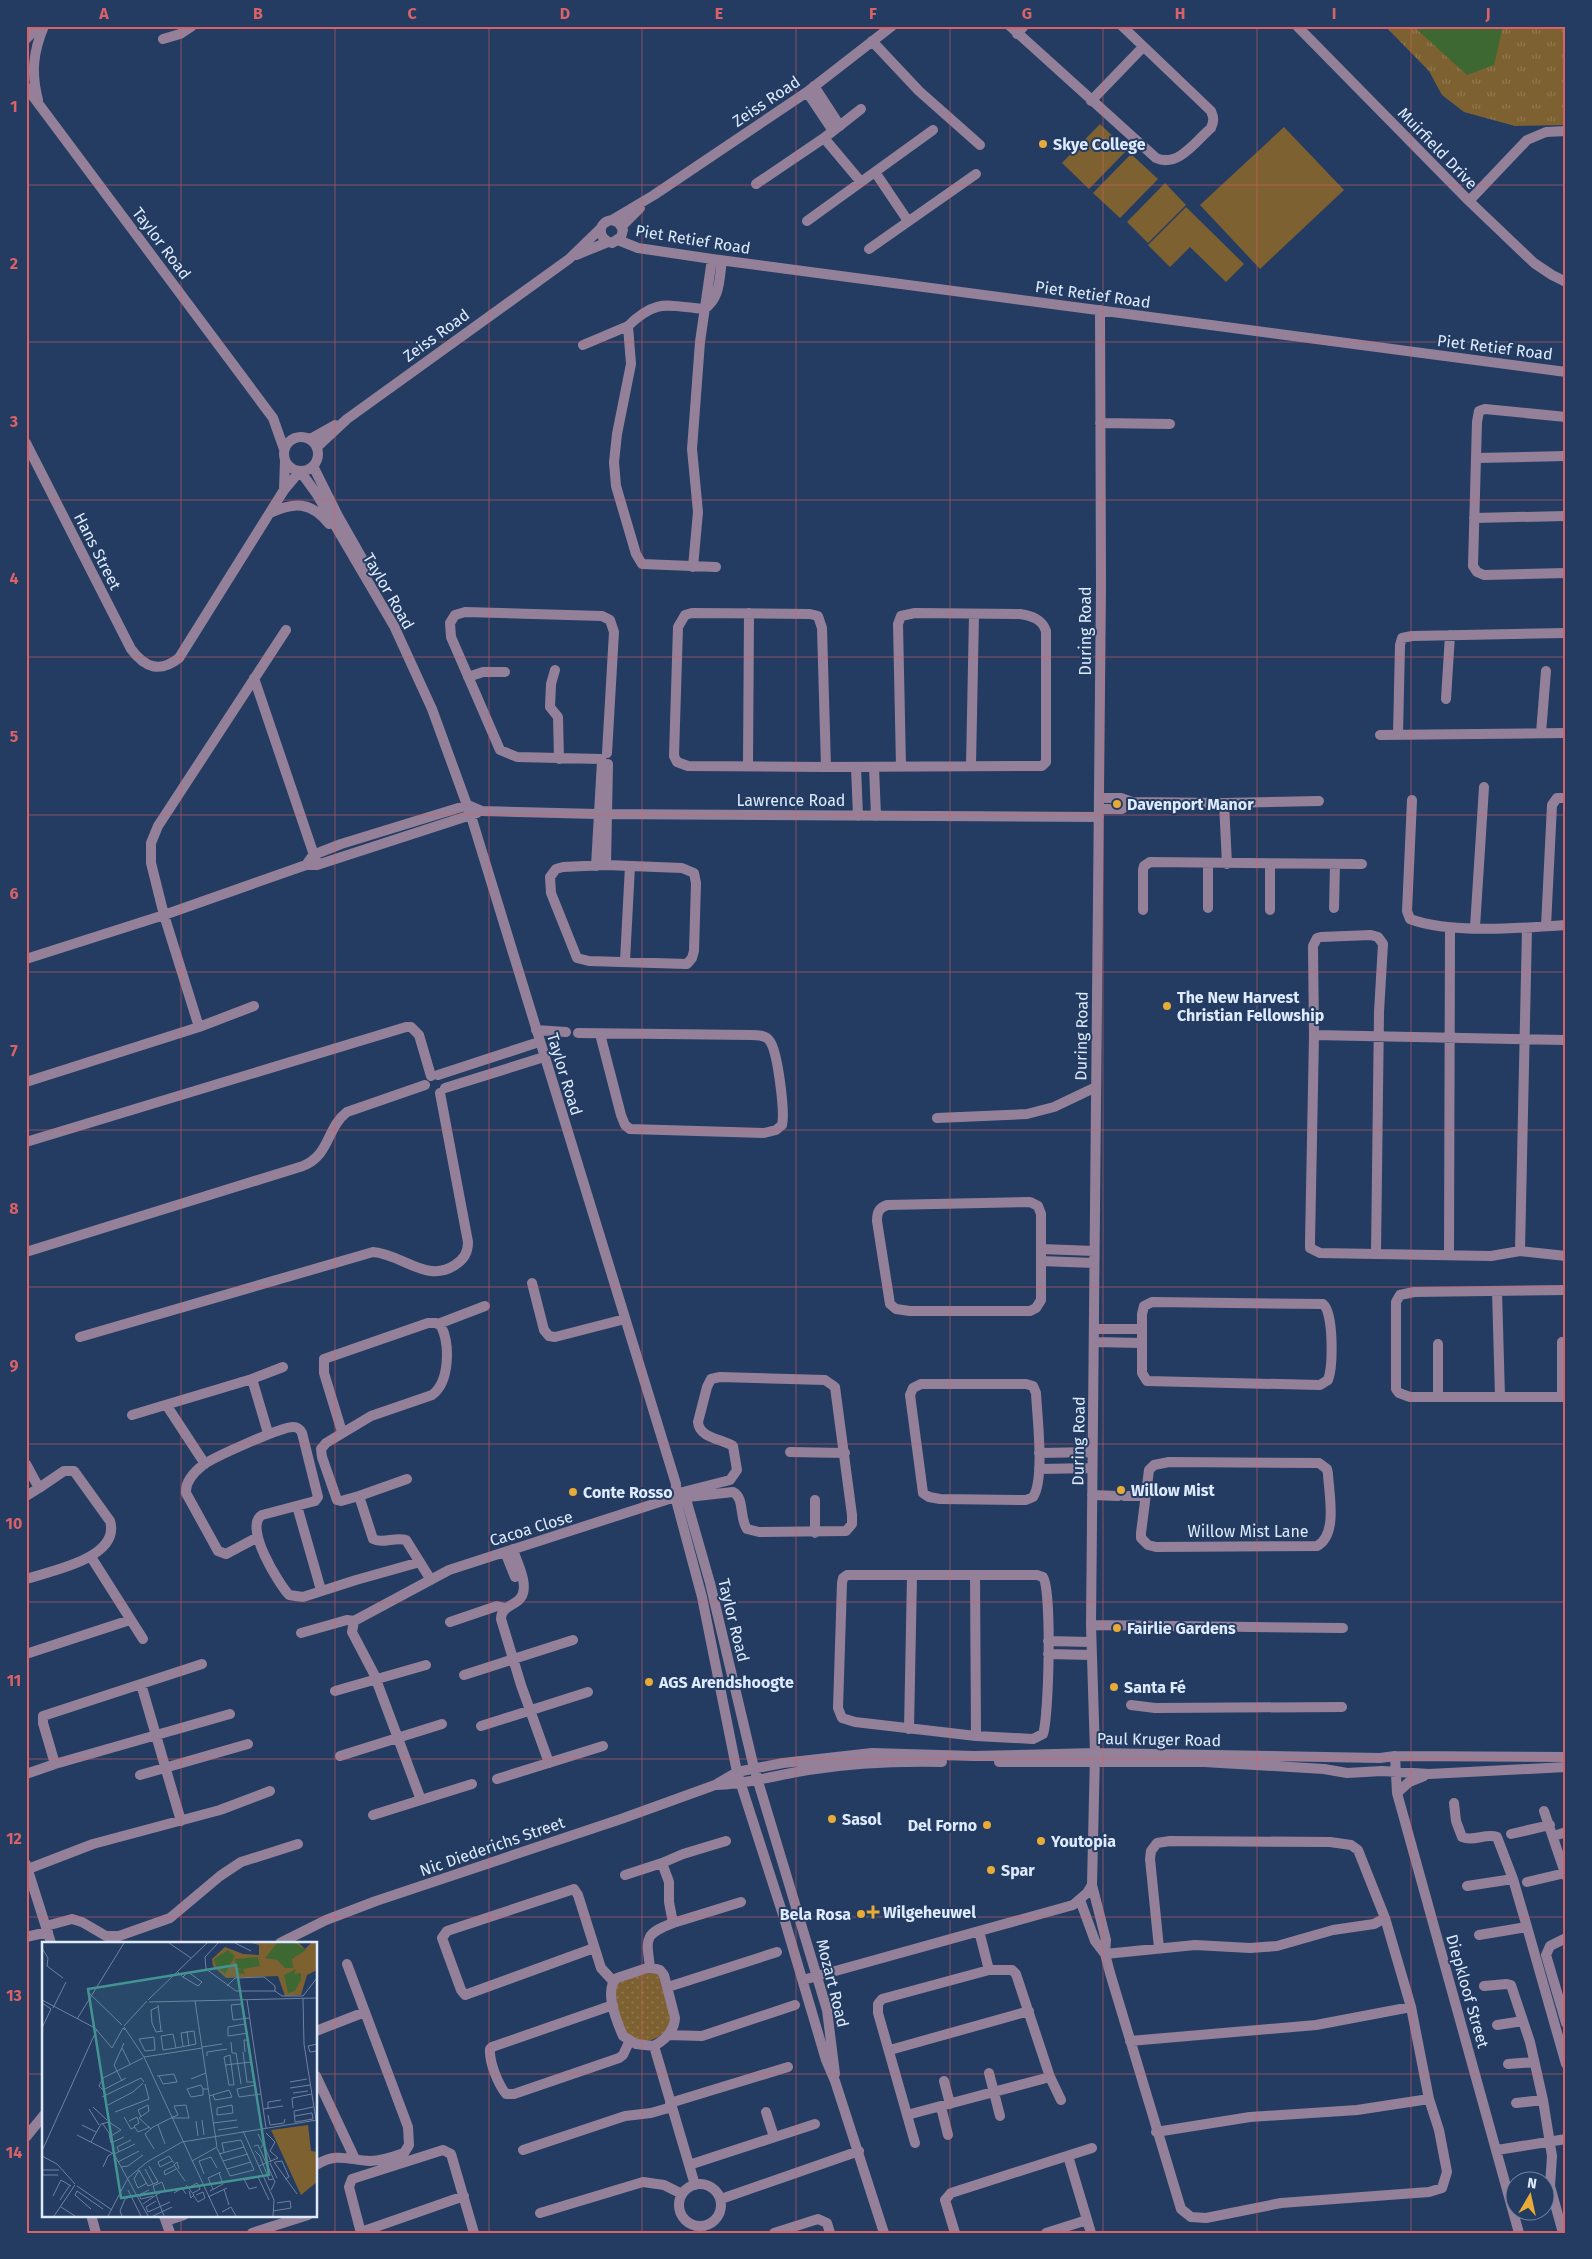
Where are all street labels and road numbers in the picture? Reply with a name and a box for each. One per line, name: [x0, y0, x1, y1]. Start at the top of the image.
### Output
street label: Zeiss Road: [729, 72, 804, 131]
street label: Muirfield Drive: [1394, 104, 1481, 193]
street label: Taylor Road: [128, 204, 195, 283]
street label: Piet Retief Road: [634, 221, 752, 258]
street label: Piet Retief Road: [1034, 277, 1152, 312]
street label: Zeiss Road: [399, 305, 473, 366]
street label: Piet Retief Road: [1436, 331, 1554, 364]
street label: Hans Street: [70, 509, 125, 593]
street label: Taylor Road: [359, 550, 418, 633]
street label: During Road: [1076, 586, 1095, 676]
street label: Lawrence Road: [737, 791, 845, 810]
street label: During Road: [1071, 991, 1092, 1081]
street label: Taylor Road: [543, 1031, 586, 1118]
street label: During Road: [1068, 1396, 1089, 1486]
street label: Cacoa Close: [487, 1507, 575, 1550]
street label: Willow Mist Lane: [1187, 1522, 1309, 1541]
street label: Taylor Road: [714, 1577, 753, 1664]
street label: Paul Kruger Road: [1097, 1729, 1221, 1750]
street label: Nic Diederichs Street: [417, 1813, 567, 1880]
street label: Diepkloof Street: [1442, 1932, 1493, 2050]
street label: Mozart Road: [812, 1937, 853, 2029]

